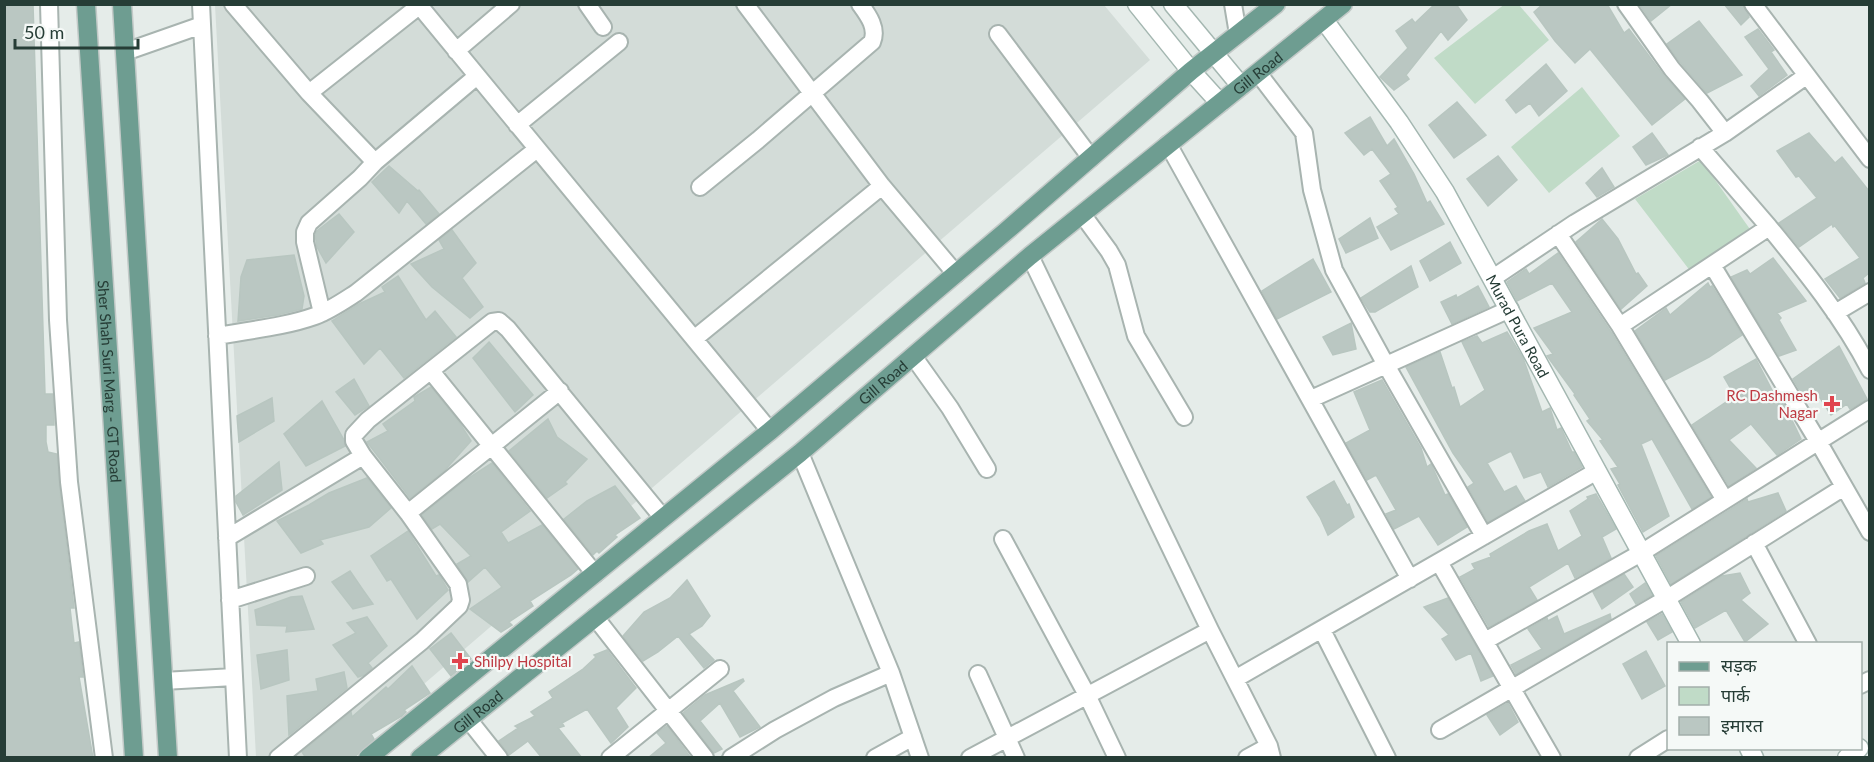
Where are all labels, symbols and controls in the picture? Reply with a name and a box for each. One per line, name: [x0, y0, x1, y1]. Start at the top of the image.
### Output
scale bar: [15, 12, 138, 50]
text: 50 m: [24, 21, 64, 43]
street label: Gill Road: [1229, 48, 1286, 98]
street label: Murad Pura Road: [1483, 271, 1553, 381]
street label: Sher Shah Suri Marg - GT Road: [95, 280, 125, 483]
street label: Gill Road: [854, 356, 911, 408]
place label: RC Dashmesh Nagar: [1726, 386, 1819, 421]
marker: RC Dashmesh Nagar: [1823, 395, 1841, 413]
legend: [1667, 642, 1862, 750]
marker: Shilpy Hospital: [451, 652, 469, 670]
place label: Shilpy Hospital: [474, 652, 572, 670]
text: सड़क: [1721, 654, 1758, 676]
text: पार्क: [1721, 684, 1751, 706]
street label: Gill Road: [449, 686, 506, 737]
text: इमारत: [1721, 714, 1764, 736]

